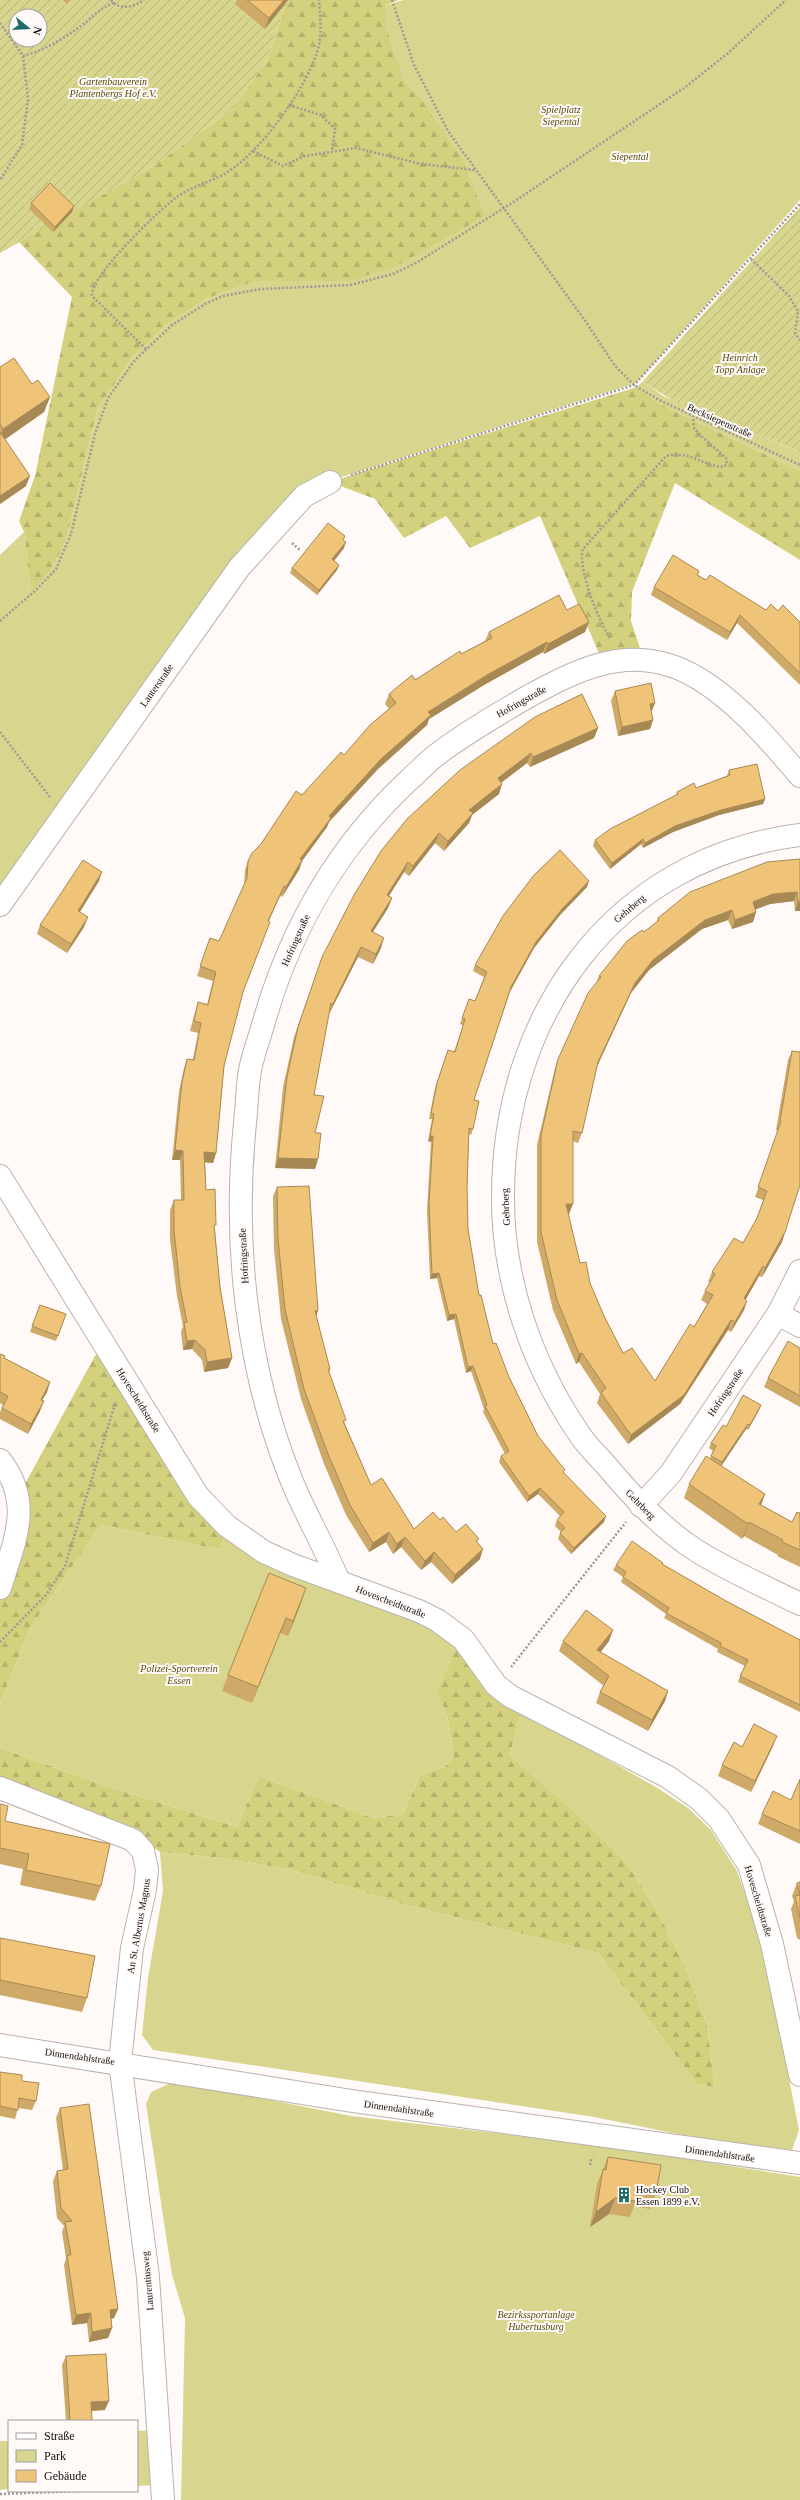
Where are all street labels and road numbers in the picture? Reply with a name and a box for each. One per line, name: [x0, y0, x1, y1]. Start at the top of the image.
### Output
street label: Becksiepenstraße: [686, 401, 755, 440]
street label: Lanterstraße: [138, 661, 176, 709]
street label: Hofringstraße: [494, 683, 549, 720]
street label: Gehrberg: [611, 892, 647, 925]
street label: Hofringstraße: [279, 912, 312, 968]
street label: Gehrberg: [499, 1188, 512, 1226]
street label: Hofringstraße: [237, 1227, 250, 1284]
street label: Hovescheidtstraße: [114, 1366, 163, 1435]
street label: Hofringstraße: [705, 1366, 746, 1418]
street label: Gehrberg: [623, 1487, 658, 1522]
street label: Hovescheidtstraße: [354, 1583, 428, 1620]
street label: Hovescheidtstraße: [742, 1864, 775, 1939]
street label: An St. Albertus Magnus: [125, 1877, 152, 1975]
street label: Dinnendahlstraße: [44, 2046, 116, 2067]
street label: Dinnendahlstraße: [363, 2098, 435, 2119]
street label: Dinnendahlstraße: [684, 2143, 756, 2164]
street label: Laurentiusweg: [139, 2251, 156, 2311]

